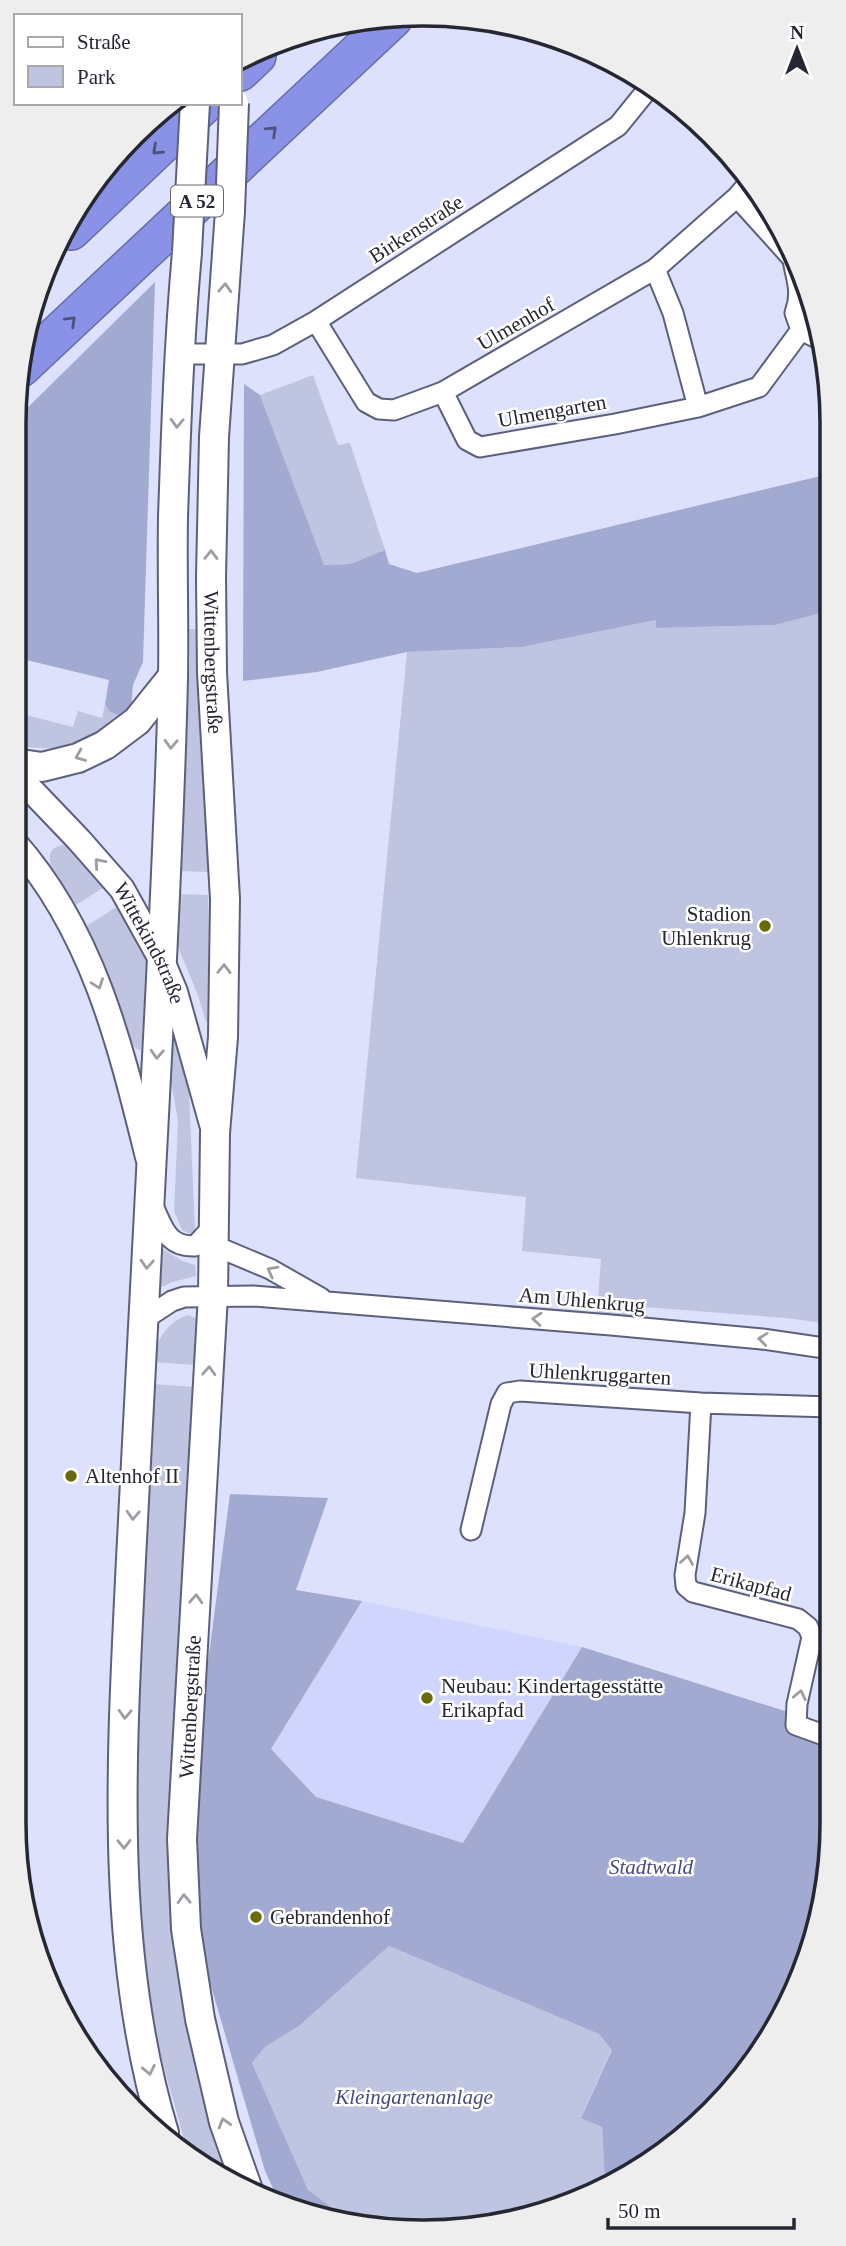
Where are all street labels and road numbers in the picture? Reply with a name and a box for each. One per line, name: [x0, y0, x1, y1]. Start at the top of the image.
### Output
road number: A 52: [171, 186, 223, 216]
street label: Birkenstraße: [364, 190, 468, 268]
street label: Ulmenhof: [473, 292, 559, 356]
street label: Ulmengarten: [496, 390, 609, 432]
street label: Wittenbergstraße: [199, 591, 227, 735]
street label: Wittekindstraße: [109, 878, 190, 1006]
street label: Am Uhlenkrug: [518, 1283, 647, 1318]
street label: Uhlenkruggarten: [528, 1358, 672, 1390]
street label: Erikapfad: [708, 1562, 795, 1606]
street label: Wittenbergstraße: [174, 1635, 206, 1779]

